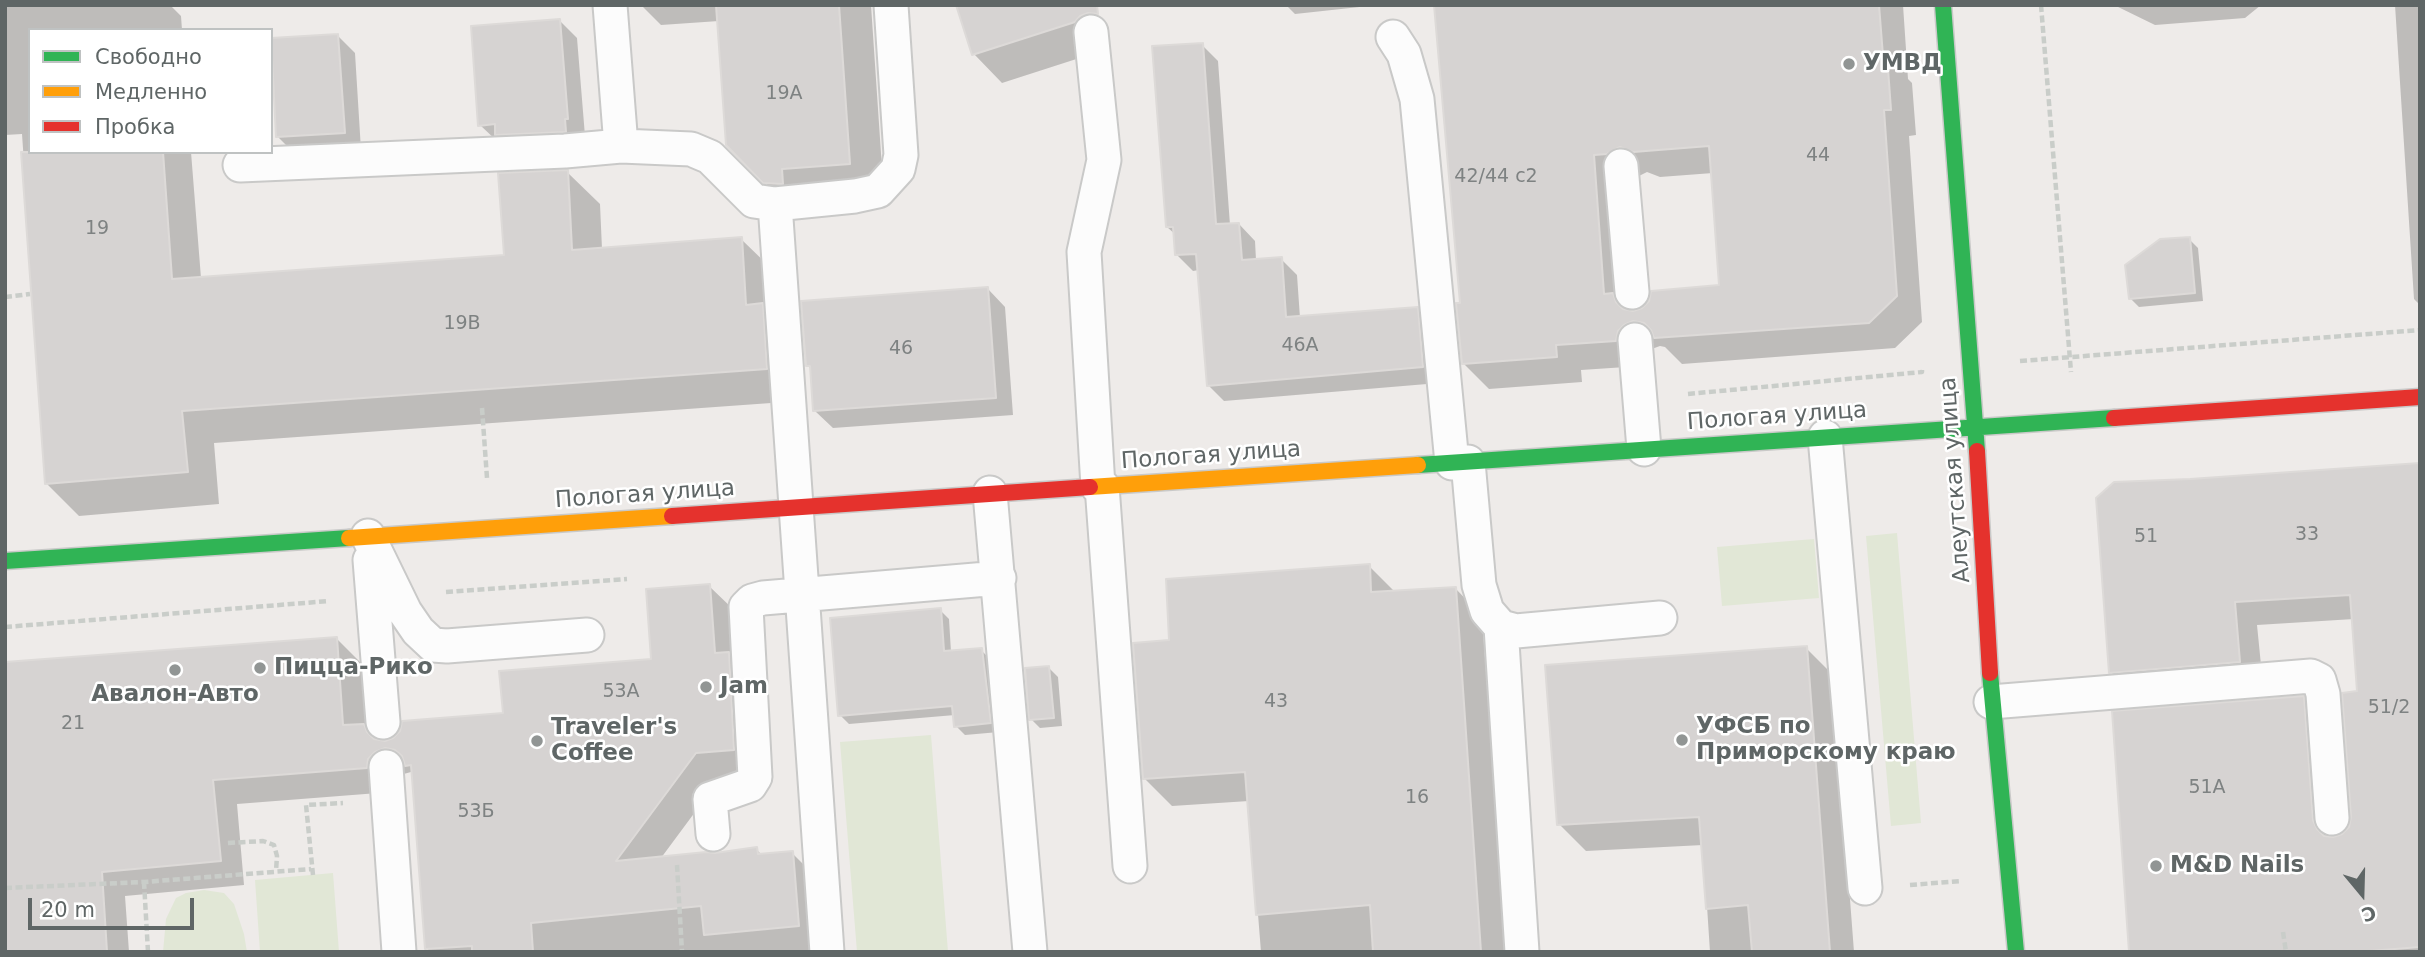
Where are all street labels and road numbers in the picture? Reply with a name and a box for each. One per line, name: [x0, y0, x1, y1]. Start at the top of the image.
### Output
street label: Алеутская улица: [1935, 376, 1977, 584]
street label: Пологая улица: [1686, 397, 1868, 437]
street label: Пологая улица: [1120, 436, 1302, 476]
street label: Пологая улица: [554, 475, 736, 515]

